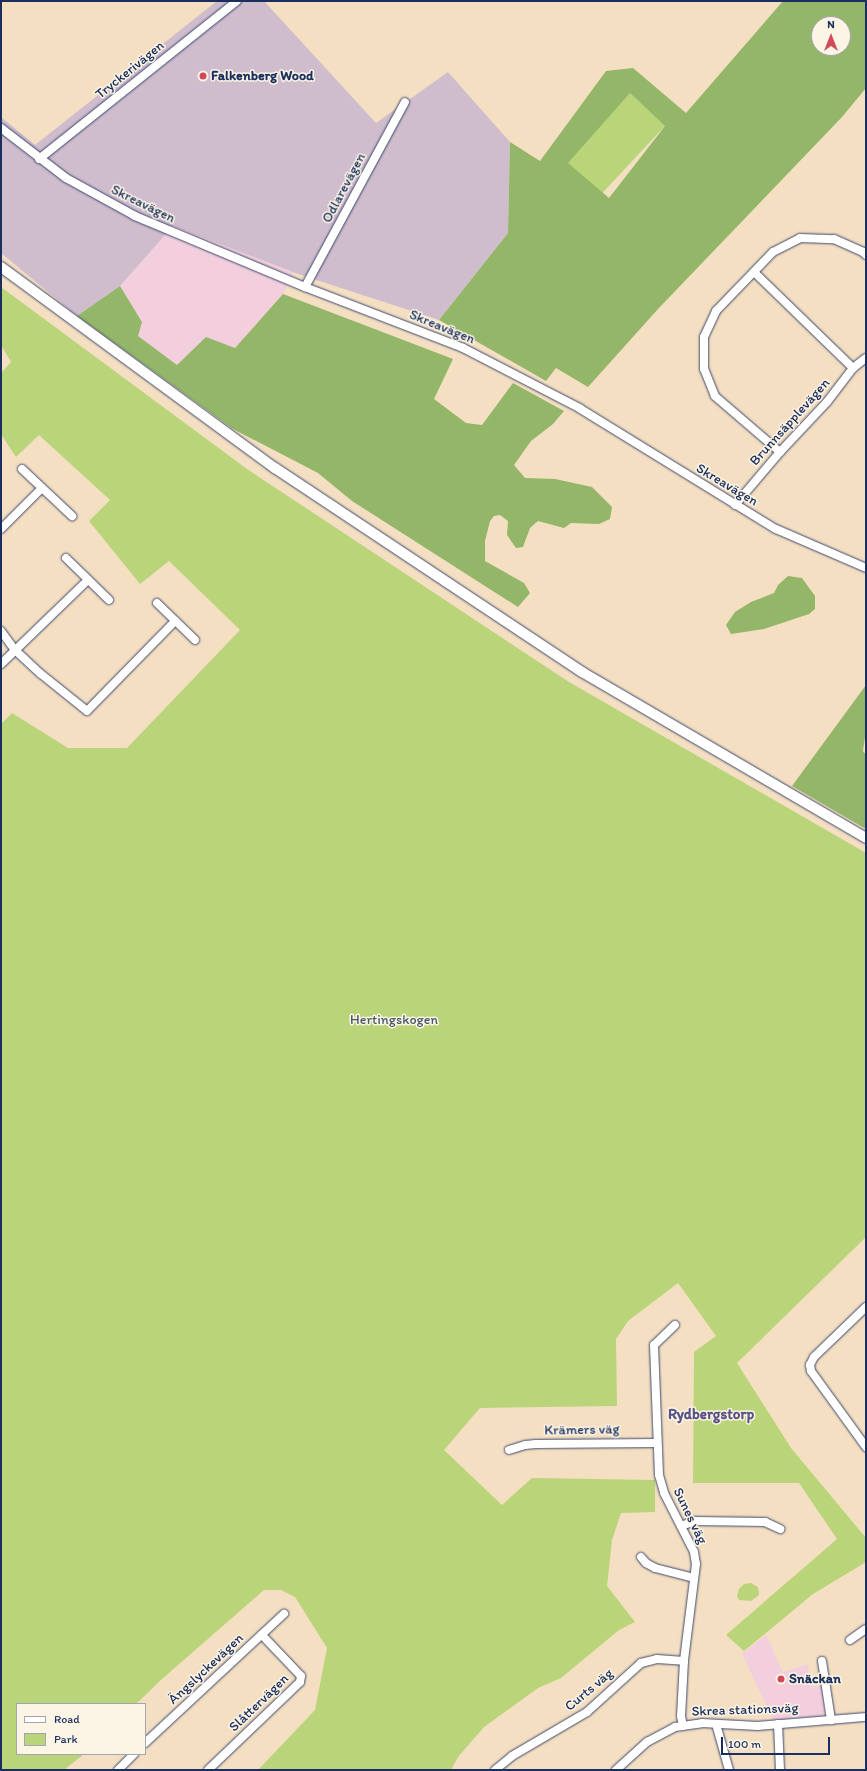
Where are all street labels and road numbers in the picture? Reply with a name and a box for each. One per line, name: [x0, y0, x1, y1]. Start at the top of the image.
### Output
street label: Tryckerivägen: [92, 37, 168, 103]
street label: Odlarevägen: [319, 150, 369, 226]
street label: Skreavägen: [108, 181, 178, 227]
street label: Skreavägen: [407, 306, 477, 348]
street label: Brunnsäpplevägen: [746, 375, 834, 469]
street label: Skreavägen: [693, 460, 761, 510]
street label: Krämers väg: [544, 1421, 620, 1439]
street label: Sunes väg: [669, 1485, 711, 1547]
street label: Ängslyckevägen: [165, 1630, 247, 1708]
street label: Curts väg: [562, 1665, 616, 1715]
street label: Slåttervägen: [226, 1671, 292, 1735]
street label: Skrea stationsväg: [691, 1700, 799, 1720]

